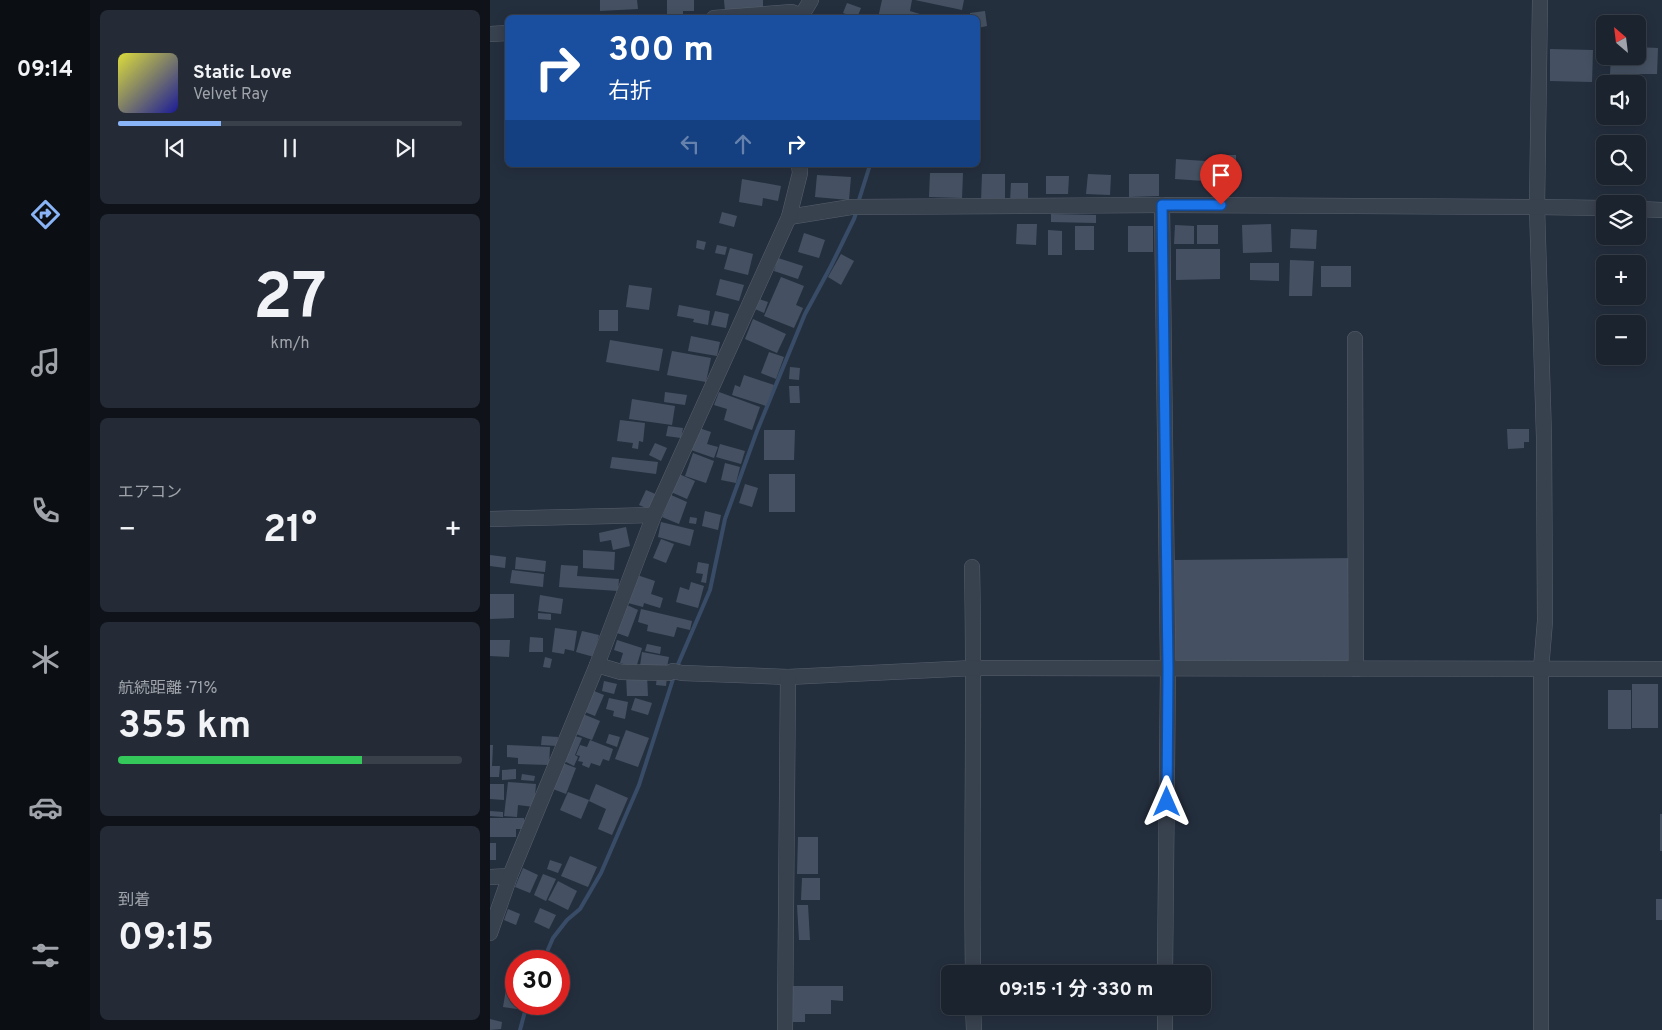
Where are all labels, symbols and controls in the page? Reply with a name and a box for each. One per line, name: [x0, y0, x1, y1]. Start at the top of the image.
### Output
north arrow: [1596, 15, 1646, 65]
map controls: [1596, 15, 1646, 365]
text: 300 m: [608, 29, 714, 73]
icon: right: [525, 35, 590, 100]
text: 09:14: [17, 57, 73, 84]
text: Static Love: [193, 61, 292, 85]
button: sound: [1596, 75, 1646, 125]
text: 右折: [608, 79, 652, 106]
text: Velvet Ray: [193, 85, 268, 105]
icon: left: [676, 130, 704, 158]
icon: ahead: [729, 130, 757, 158]
icon: right: [782, 130, 810, 158]
icon: previous: [161, 134, 189, 162]
icon: pause: [276, 134, 304, 162]
icon: next: [391, 134, 419, 162]
button: search: [1596, 135, 1646, 185]
pin: [1200, 154, 1242, 205]
icon: arrive: [1207, 161, 1235, 189]
button: layers: [1596, 195, 1646, 245]
icon: directions: [28, 197, 63, 232]
button: +: [1596, 255, 1646, 305]
text: 27: [253, 260, 327, 342]
button: −: [1596, 315, 1646, 365]
text: km/h: [271, 334, 309, 354]
icon: music: [28, 345, 63, 380]
text: エアコン: [118, 483, 182, 503]
icon: phone: [28, 493, 63, 528]
text: 21°: [263, 507, 317, 556]
text: −: [118, 513, 136, 549]
text: +: [444, 513, 462, 549]
icon: climate: [28, 642, 63, 677]
text: 航続距離 · 71%: [118, 679, 217, 699]
text: 355 km: [118, 703, 251, 752]
position arrow: [1140, 775, 1192, 827]
icon: car: [28, 790, 63, 825]
text: 到着: [118, 891, 150, 911]
text: 09:15: [118, 915, 214, 964]
icon: filters: [28, 938, 63, 973]
speed limit sign: 30: [505, 950, 570, 1015]
text: 09:15 · 1 分 · 330 m: [999, 978, 1153, 1002]

